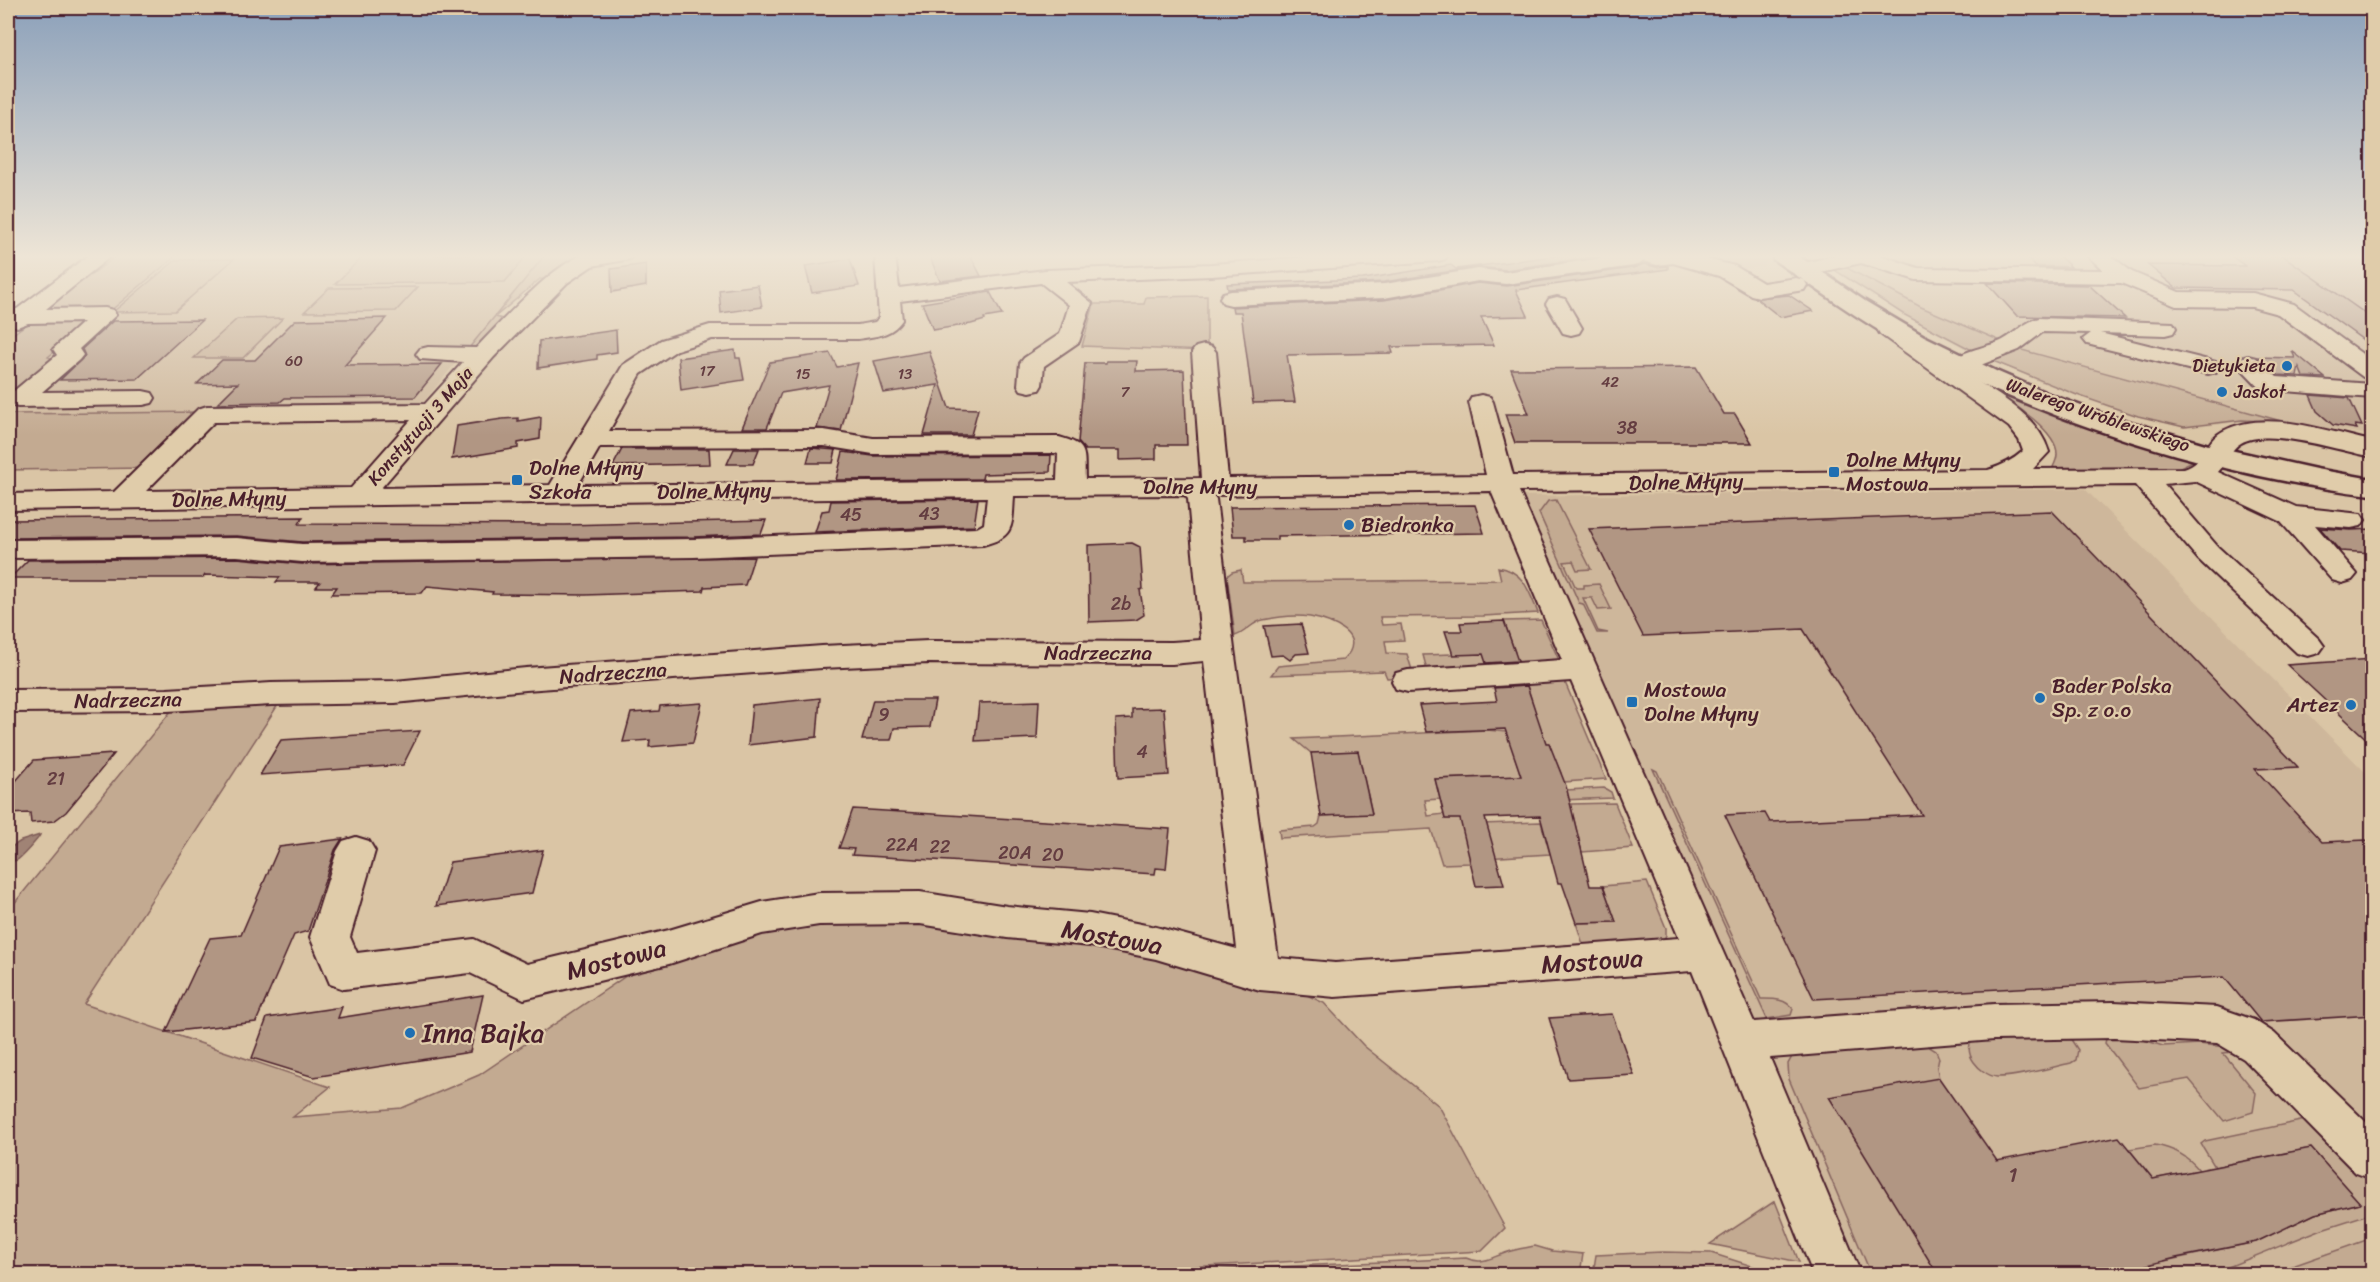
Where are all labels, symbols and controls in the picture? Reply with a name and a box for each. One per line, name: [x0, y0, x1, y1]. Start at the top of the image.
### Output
house number: 60: [285, 348, 303, 374]
place label: Dietykieta: [2192, 350, 2276, 382]
street label: Konstytucji 3 Maja: [359, 358, 482, 493]
house number: 17: [699, 358, 716, 384]
marker: Dietykieta: [2280, 359, 2294, 373]
house number: 15: [795, 361, 811, 387]
house number: 13: [898, 361, 912, 387]
street label: Walerego Wróblewskiego: [2002, 368, 2194, 462]
house number: 42: [1601, 369, 1619, 395]
place label: Jaskot: [2233, 376, 2286, 408]
house number: 7: [1121, 379, 1131, 405]
marker: Jaskot: [2215, 385, 2229, 399]
house number: 38: [1617, 412, 1638, 444]
place label: Dolne Młyny Mostowa: [1846, 441, 1961, 503]
place label: Dolne Młyny Szkoła: [529, 449, 644, 511]
street label: Dolne Młyny: [1628, 462, 1744, 502]
marker: Dolne Młyny Mostowa: [1827, 465, 1841, 479]
street label: Dolne Młyny: [1143, 468, 1257, 506]
street label: Dolne Młyny: [656, 471, 772, 511]
marker: Dolne Młyny Szkoła: [510, 473, 524, 487]
street label: Dolne Młyny: [171, 479, 287, 519]
house number: 43: [918, 498, 940, 530]
house number: 45: [840, 499, 862, 531]
place label: Biedronka: [1361, 506, 1454, 544]
marker: Biedronka: [1342, 518, 1356, 532]
house number: 2b: [1111, 588, 1131, 620]
street label: Nadrzeczna: [1044, 634, 1152, 672]
street label: Nadrzeczna: [558, 650, 669, 696]
place label: Bader Polska Sp. z o.o: [2052, 667, 2172, 729]
place label: Mostowa Dolne Młyny: [1644, 671, 1759, 733]
street label: Nadrzeczna: [74, 680, 183, 720]
place label: Artez: [2286, 686, 2339, 724]
marker: Bader Polska Sp. z o.o: [2033, 691, 2047, 705]
marker: Mostowa Dolne Młyny: [1625, 695, 1639, 709]
marker: Artez: [2344, 698, 2358, 712]
house number: 9: [878, 699, 890, 731]
house number: 4: [1136, 736, 1148, 768]
house number: 21: [47, 763, 65, 795]
house number: 22A: [886, 829, 918, 861]
house number: 22: [930, 831, 950, 863]
house number: 20A: [998, 837, 1032, 869]
house number: 20: [1042, 839, 1064, 871]
street label: Mostowa: [1058, 905, 1166, 969]
street label: Mostowa: [561, 924, 671, 994]
street label: Mostowa: [1540, 934, 1644, 988]
place label: Inna Bajka: [421, 1010, 544, 1056]
marker: Inna Bajka: [403, 1026, 417, 1040]
house number: 1: [2008, 1156, 2018, 1194]

